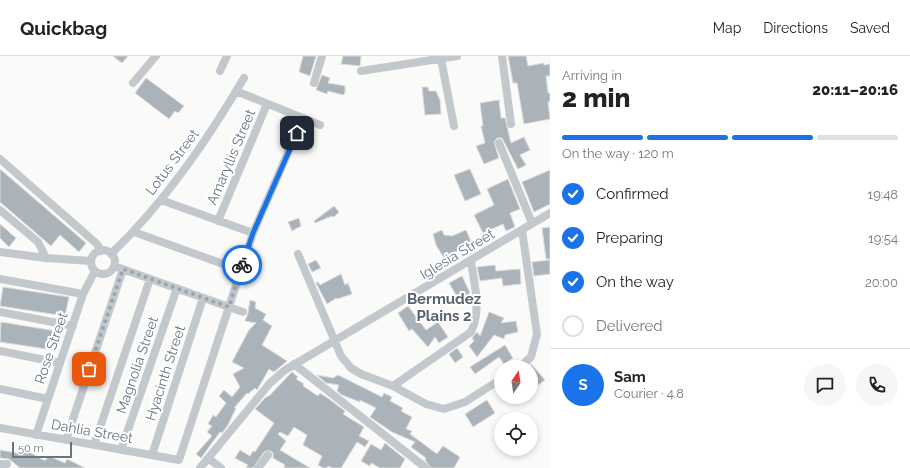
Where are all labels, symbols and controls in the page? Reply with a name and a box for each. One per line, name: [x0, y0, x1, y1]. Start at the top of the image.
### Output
text: Quickbag: [20, 17, 107, 39]
text: Map: [713, 20, 741, 36]
text: Directions: [763, 20, 828, 36]
text: Saved: [850, 20, 890, 36]
text: Arriving in: [562, 68, 622, 83]
text: 20:11–20:16: [812, 81, 898, 99]
text: 2 min: [562, 83, 630, 113]
street label: Amaryllis Street: [204, 107, 258, 207]
pin: [280, 116, 314, 150]
icon: home: [286, 122, 308, 144]
street label: Lotus Street: [142, 126, 202, 198]
text: On the way · 120 m: [562, 146, 674, 161]
icon: check: [562, 183, 584, 205]
text: Confirmed: [596, 185, 669, 203]
text: 19:48: [868, 187, 898, 202]
street label: Iglesia Street: [417, 225, 497, 282]
icon: check: [562, 227, 584, 249]
text: Preparing: [596, 229, 663, 247]
text: 19:54: [868, 231, 898, 246]
courier: [222, 245, 262, 285]
icon: bike: [231, 254, 253, 276]
icon: check: [562, 271, 584, 293]
text: On the way: [596, 273, 674, 291]
text: 20:00: [865, 275, 898, 290]
district label: Bermudez Plains 2: [407, 290, 481, 325]
street label: Rose Street: [31, 310, 71, 386]
street label: Magnolia Street: [113, 314, 161, 416]
text: Delivered: [596, 317, 663, 335]
street label: Hyacinth Street: [142, 323, 188, 423]
pin: [72, 352, 106, 386]
icon: bag: [78, 358, 100, 380]
north arrow: [494, 360, 538, 404]
map controls: [494, 360, 538, 456]
button: chat: [804, 364, 846, 406]
button: phone: [856, 364, 898, 406]
text: Sam: [614, 368, 646, 386]
text: S: [578, 376, 588, 394]
text: Courier · 4.8: [614, 386, 684, 401]
button: locate: [494, 412, 538, 456]
street label: Dahlia Street: [50, 416, 134, 446]
scale bar: [12, 440, 72, 459]
text: 50 m: [18, 442, 44, 455]

